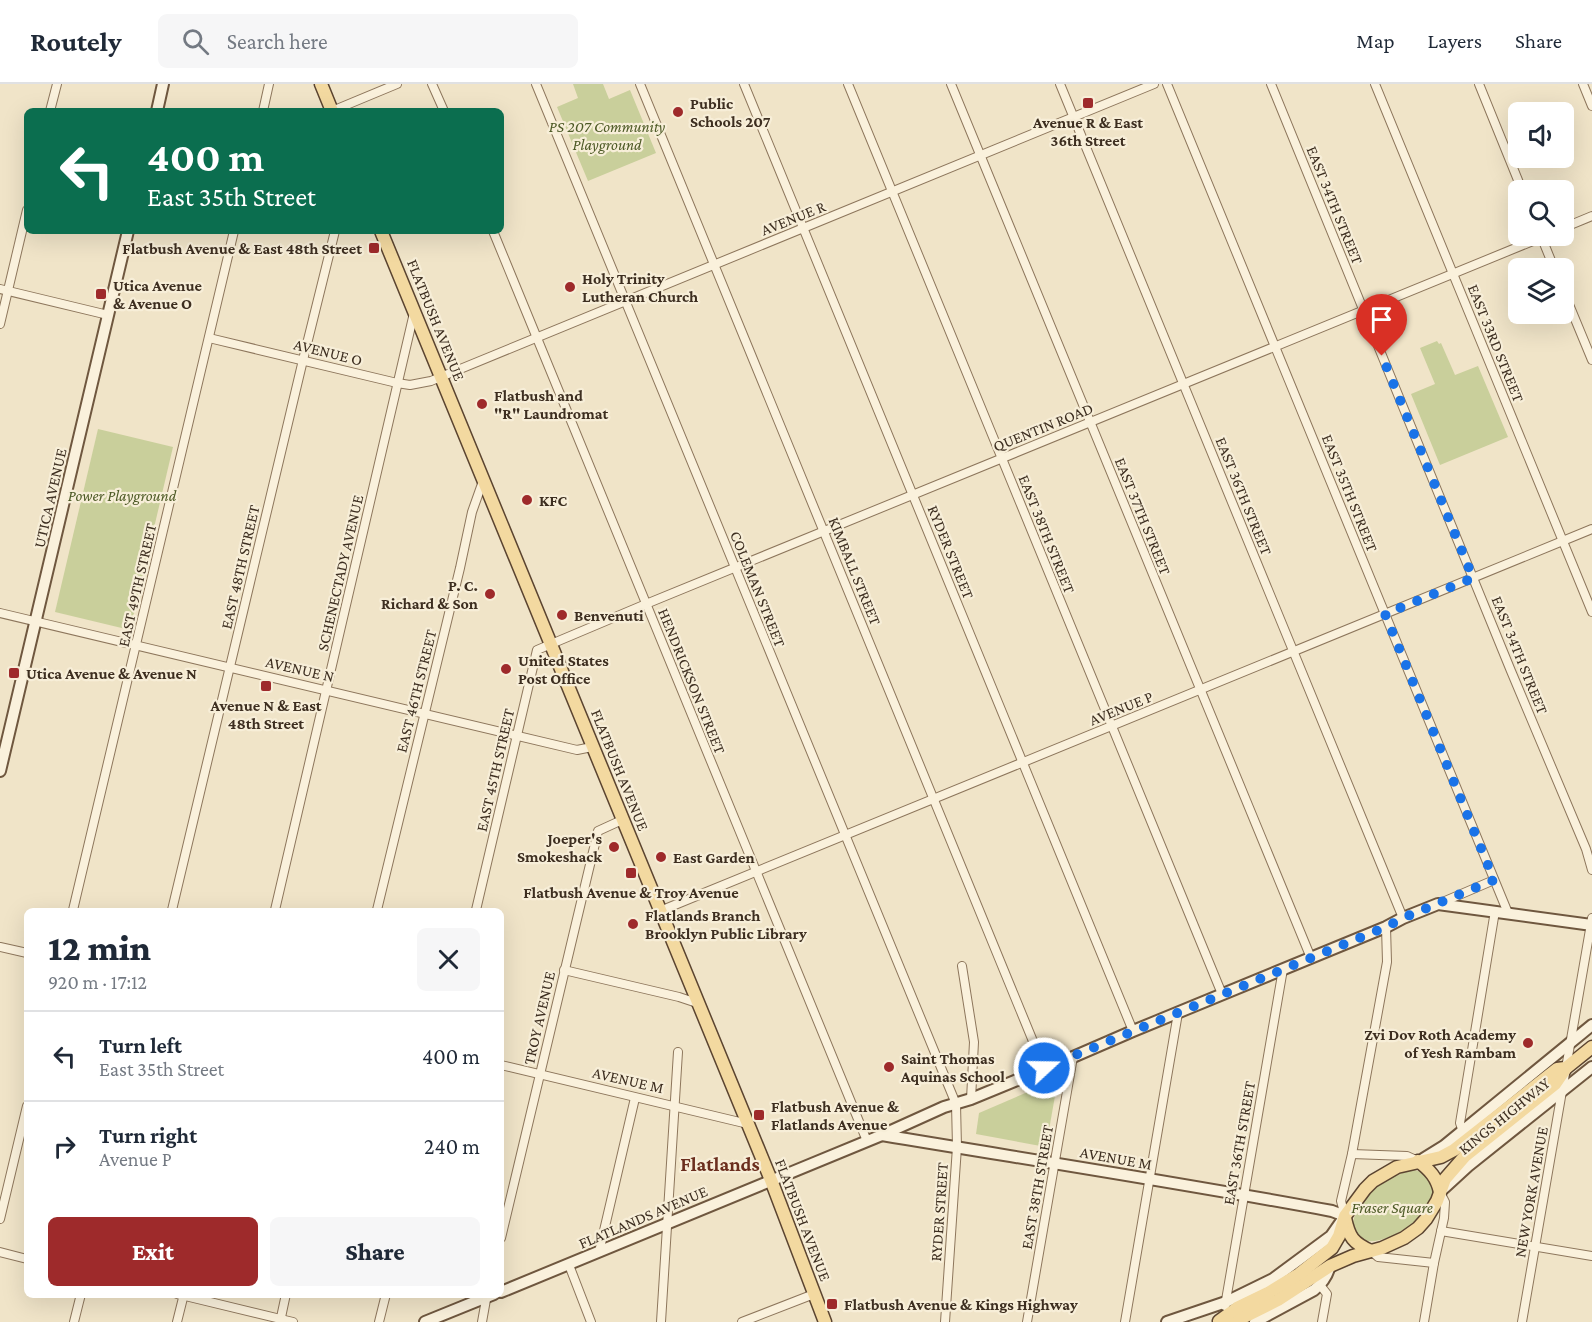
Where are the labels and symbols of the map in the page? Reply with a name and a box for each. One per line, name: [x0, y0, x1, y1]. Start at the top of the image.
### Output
place label: Public Schools 207: [690, 95, 771, 130]
marker: Avenue R & East 36th Street: [1081, 96, 1095, 110]
marker: Public Schools 207: [671, 105, 685, 119]
place label: Avenue R & East 36th Street: [1032, 114, 1143, 149]
park label: PS 207 Community Playground: [549, 118, 666, 154]
street label: EAST 34TH STREET: [1304, 144, 1367, 267]
street label: AVENUE R: [758, 197, 828, 239]
place label: Flatbush Avenue & East 48th Street: [122, 240, 362, 257]
marker: Flatbush Avenue & East 48th Street: [367, 241, 381, 255]
street label: FLATBUSH AVENUE: [404, 257, 468, 383]
place label: Holy Trinity Lutheran Church: [582, 270, 698, 305]
place label: Utica Avenue & Avenue O: [113, 277, 203, 312]
marker: Holy Trinity Lutheran Church: [563, 280, 577, 294]
street label: EAST 33RD STREET: [1465, 282, 1527, 405]
marker: Utica Avenue & Avenue O: [94, 287, 108, 301]
pin: [1356, 294, 1407, 356]
street label: AVENUE O: [292, 335, 364, 369]
place label: Flatbush and "R" Laundromat: [494, 387, 609, 422]
marker: Flatbush and "R" Laundromat: [475, 397, 489, 411]
street label: QUENTIN ROAD: [990, 399, 1096, 455]
street label: EAST 35TH STREET: [1319, 432, 1381, 554]
street label: EAST 36TH STREET: [1213, 435, 1276, 558]
street label: UTICA AVENUE: [30, 446, 70, 549]
street label: EAST 37TH STREET: [1112, 455, 1174, 577]
street label: EAST 38TH STREET: [1015, 472, 1079, 596]
park label: Power Playground: [68, 487, 177, 505]
place label: KFC: [539, 492, 567, 509]
street label: SCHENECTADY AVENUE: [314, 493, 366, 653]
marker: KFC: [520, 493, 534, 507]
street label: EAST 48TH STREET: [217, 503, 263, 631]
street label: RYDER STREET: [925, 503, 978, 601]
street label: KIMBALL STREET: [826, 514, 885, 628]
street label: EAST 49TH STREET: [115, 521, 160, 648]
street label: COLEMAN STREET: [727, 528, 789, 650]
place label: P. C. Richard & Son: [381, 577, 478, 612]
marker: P. C. Richard & Son: [483, 587, 497, 601]
street label: EAST 34TH STREET: [1489, 594, 1552, 717]
street label: HENDRICKSON STREET: [655, 606, 729, 757]
place label: Benvenuti: [574, 607, 644, 624]
marker: Benvenuti: [555, 608, 569, 622]
street label: EAST 46TH STREET: [392, 627, 440, 754]
place label: United States Post Office: [518, 652, 609, 687]
street label: AVENUE N: [264, 653, 336, 685]
marker: United States Post Office: [499, 662, 513, 676]
place label: Utica Avenue & Avenue N: [26, 665, 197, 682]
marker: Utica Avenue & Avenue N: [7, 666, 21, 680]
marker: Avenue N & East 48th Street: [259, 679, 273, 693]
street label: AVENUE P: [1087, 688, 1155, 728]
place label: Avenue N & East 48th Street: [209, 697, 322, 732]
street label: EAST 45TH STREET: [473, 707, 517, 833]
street label: FLATBUSH AVENUE: [588, 707, 652, 833]
place label: Joeper's Smokeshack: [517, 830, 602, 865]
marker: Joeper's Smokeshack: [607, 840, 621, 854]
place label: East Garden: [673, 849, 755, 866]
marker: East Garden: [654, 850, 668, 864]
marker: Flatbush Avenue & Troy Avenue: [624, 866, 638, 880]
place label: Flatbush Avenue & Troy Avenue: [523, 884, 739, 901]
place label: Flatlands Branch Brooklyn Public Library: [645, 907, 807, 942]
marker: Flatlands Branch Brooklyn Public Library: [626, 917, 640, 931]
street label: TROY AVENUE: [520, 969, 558, 1066]
place label: Zvi Dov Roth Academy of Yesh Rambam: [1364, 1026, 1516, 1061]
position arrow: [1012, 1036, 1076, 1100]
marker: Zvi Dov Roth Academy of Yesh Rambam: [1521, 1036, 1535, 1050]
place label: Saint Thomas Aquinas School: [900, 1050, 1005, 1085]
marker: Saint Thomas Aquinas School: [882, 1060, 896, 1074]
street label: AVENUE M: [591, 1064, 665, 1096]
street label: KINGS HIGHWAY: [1455, 1074, 1553, 1158]
street label: EAST 36TH STREET: [1220, 1079, 1258, 1206]
place label: Flatbush Avenue & Flatlands Avenue: [771, 1098, 900, 1133]
marker: Flatbush Avenue & Flatlands Avenue: [752, 1108, 766, 1122]
street label: EAST 38TH STREET: [1018, 1123, 1056, 1251]
street label: NEW YORK AVENUE: [1511, 1125, 1551, 1259]
street label: AVENUE M: [1079, 1143, 1153, 1173]
district label: Flatlands: [680, 1153, 760, 1175]
street label: FLATBUSH AVENUE: [772, 1157, 834, 1284]
street label: RYDER STREET: [927, 1162, 951, 1262]
street label: FLATLANDS AVENUE: [576, 1182, 710, 1252]
park label: Fraser Square: [1351, 1199, 1433, 1217]
place label: Flatbush Avenue & Kings Highway: [844, 1296, 1078, 1313]
marker: Flatbush Avenue & Kings Highway: [825, 1297, 839, 1311]

